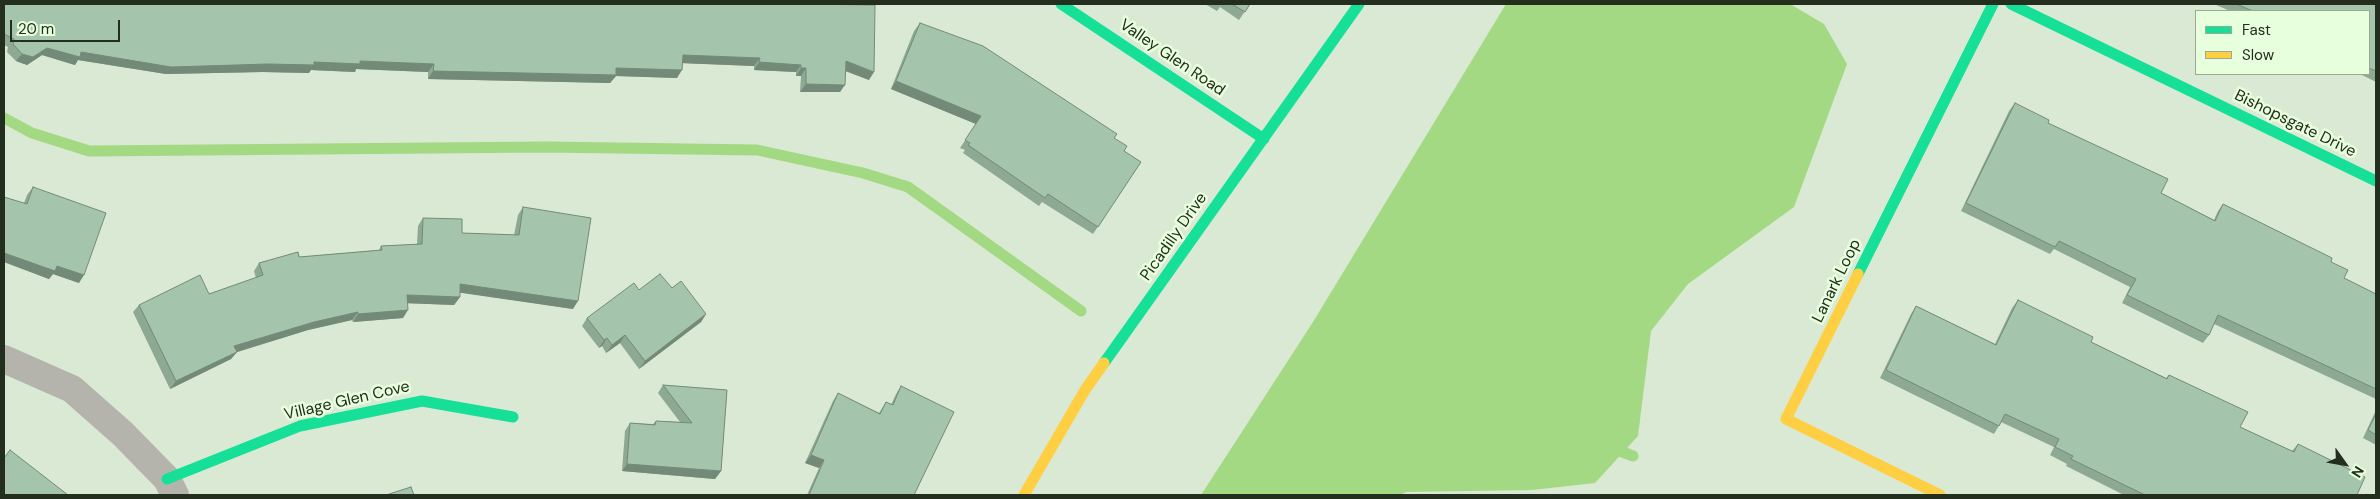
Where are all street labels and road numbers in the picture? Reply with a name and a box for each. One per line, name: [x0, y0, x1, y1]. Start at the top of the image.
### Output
street label: Valley Glen Road: [1116, 16, 1228, 100]
street label: Bishopsgate Drive: [2231, 86, 2359, 162]
street label: Picadilly Drive: [1137, 189, 1211, 285]
street label: Lanark Loop: [1809, 236, 1865, 326]
street label: Village Glen Cove: [282, 377, 412, 425]

